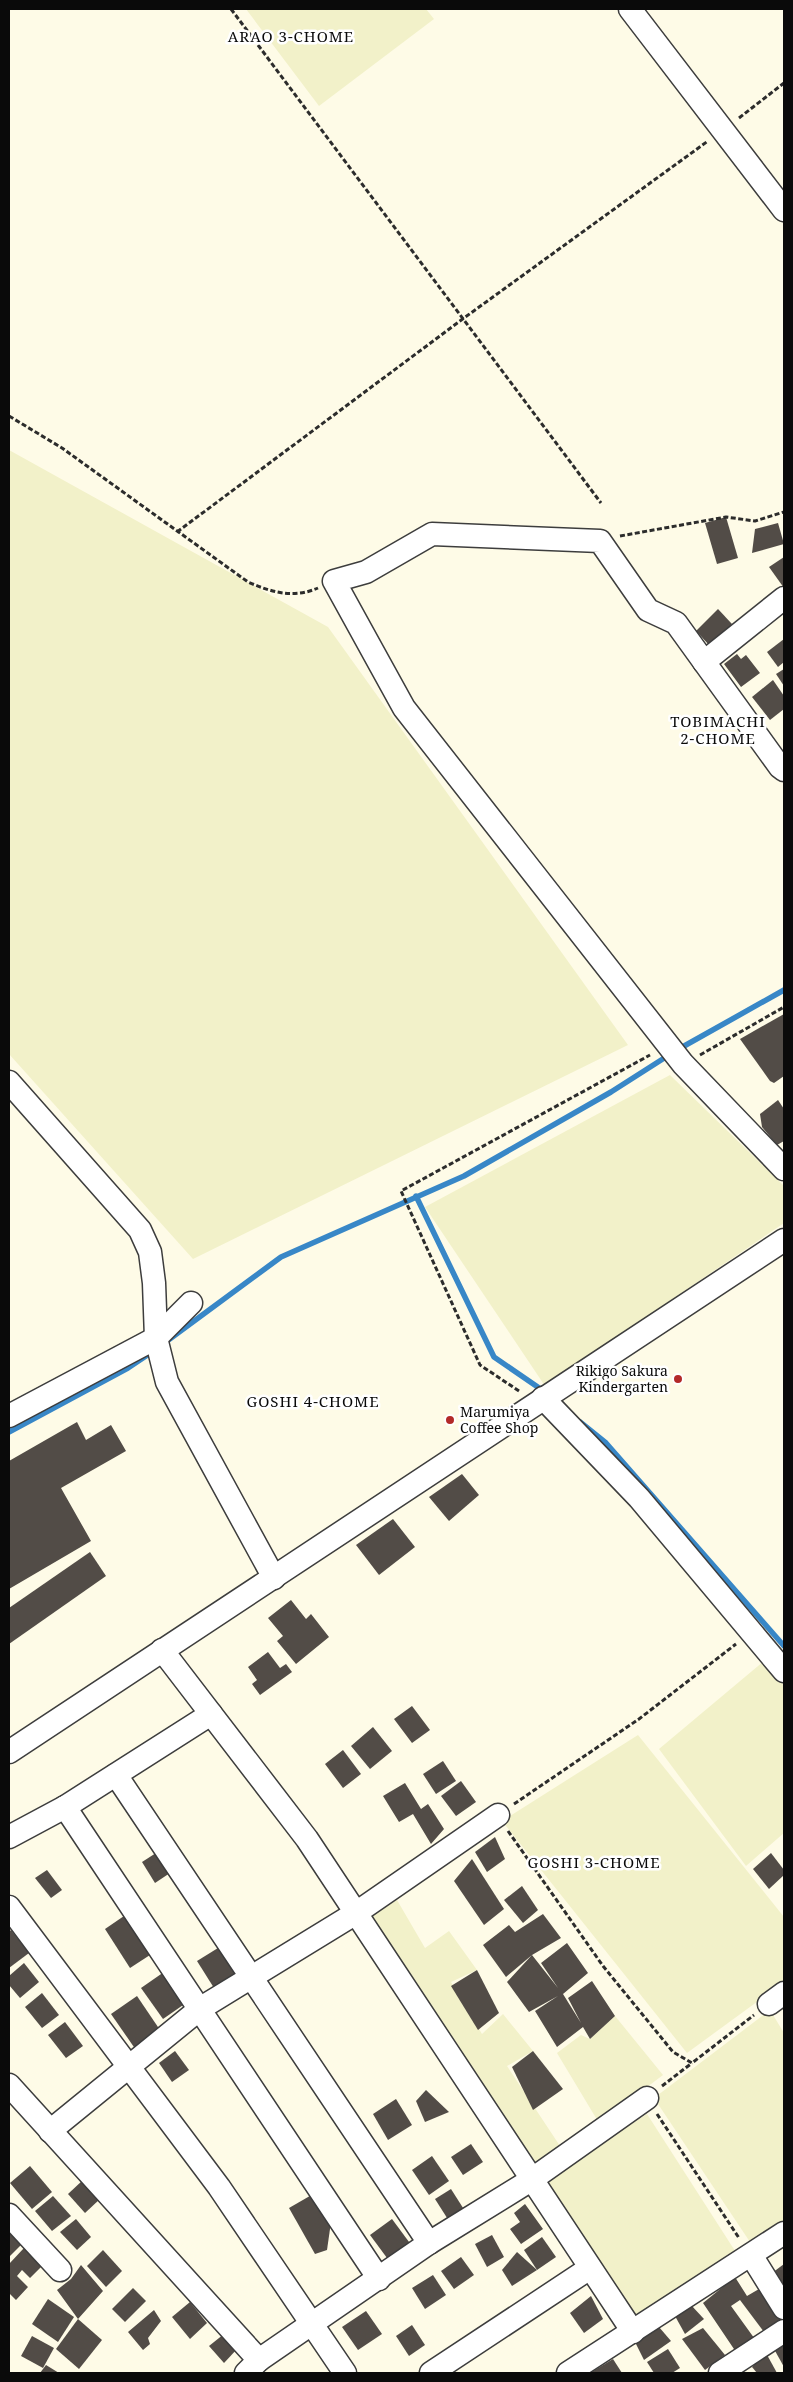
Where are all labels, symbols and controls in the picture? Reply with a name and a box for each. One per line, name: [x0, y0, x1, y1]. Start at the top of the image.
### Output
district label: ARAO 3-CHOME: [228, 26, 354, 46]
district label: TOBIMACHI 2-CHOME: [670, 711, 766, 748]
place label: Rikigo Sakura Kindergarten: [576, 1361, 668, 1396]
marker: Rikigo Sakura Kindergarten: [672, 1373, 684, 1385]
district label: GOSHI 4-CHOME: [247, 1391, 380, 1411]
place label: Marumiya Coffee Shop: [460, 1402, 538, 1437]
marker: Marumiya Coffee Shop: [444, 1414, 456, 1426]
district label: GOSHI 3-CHOME: [528, 1852, 661, 1872]

